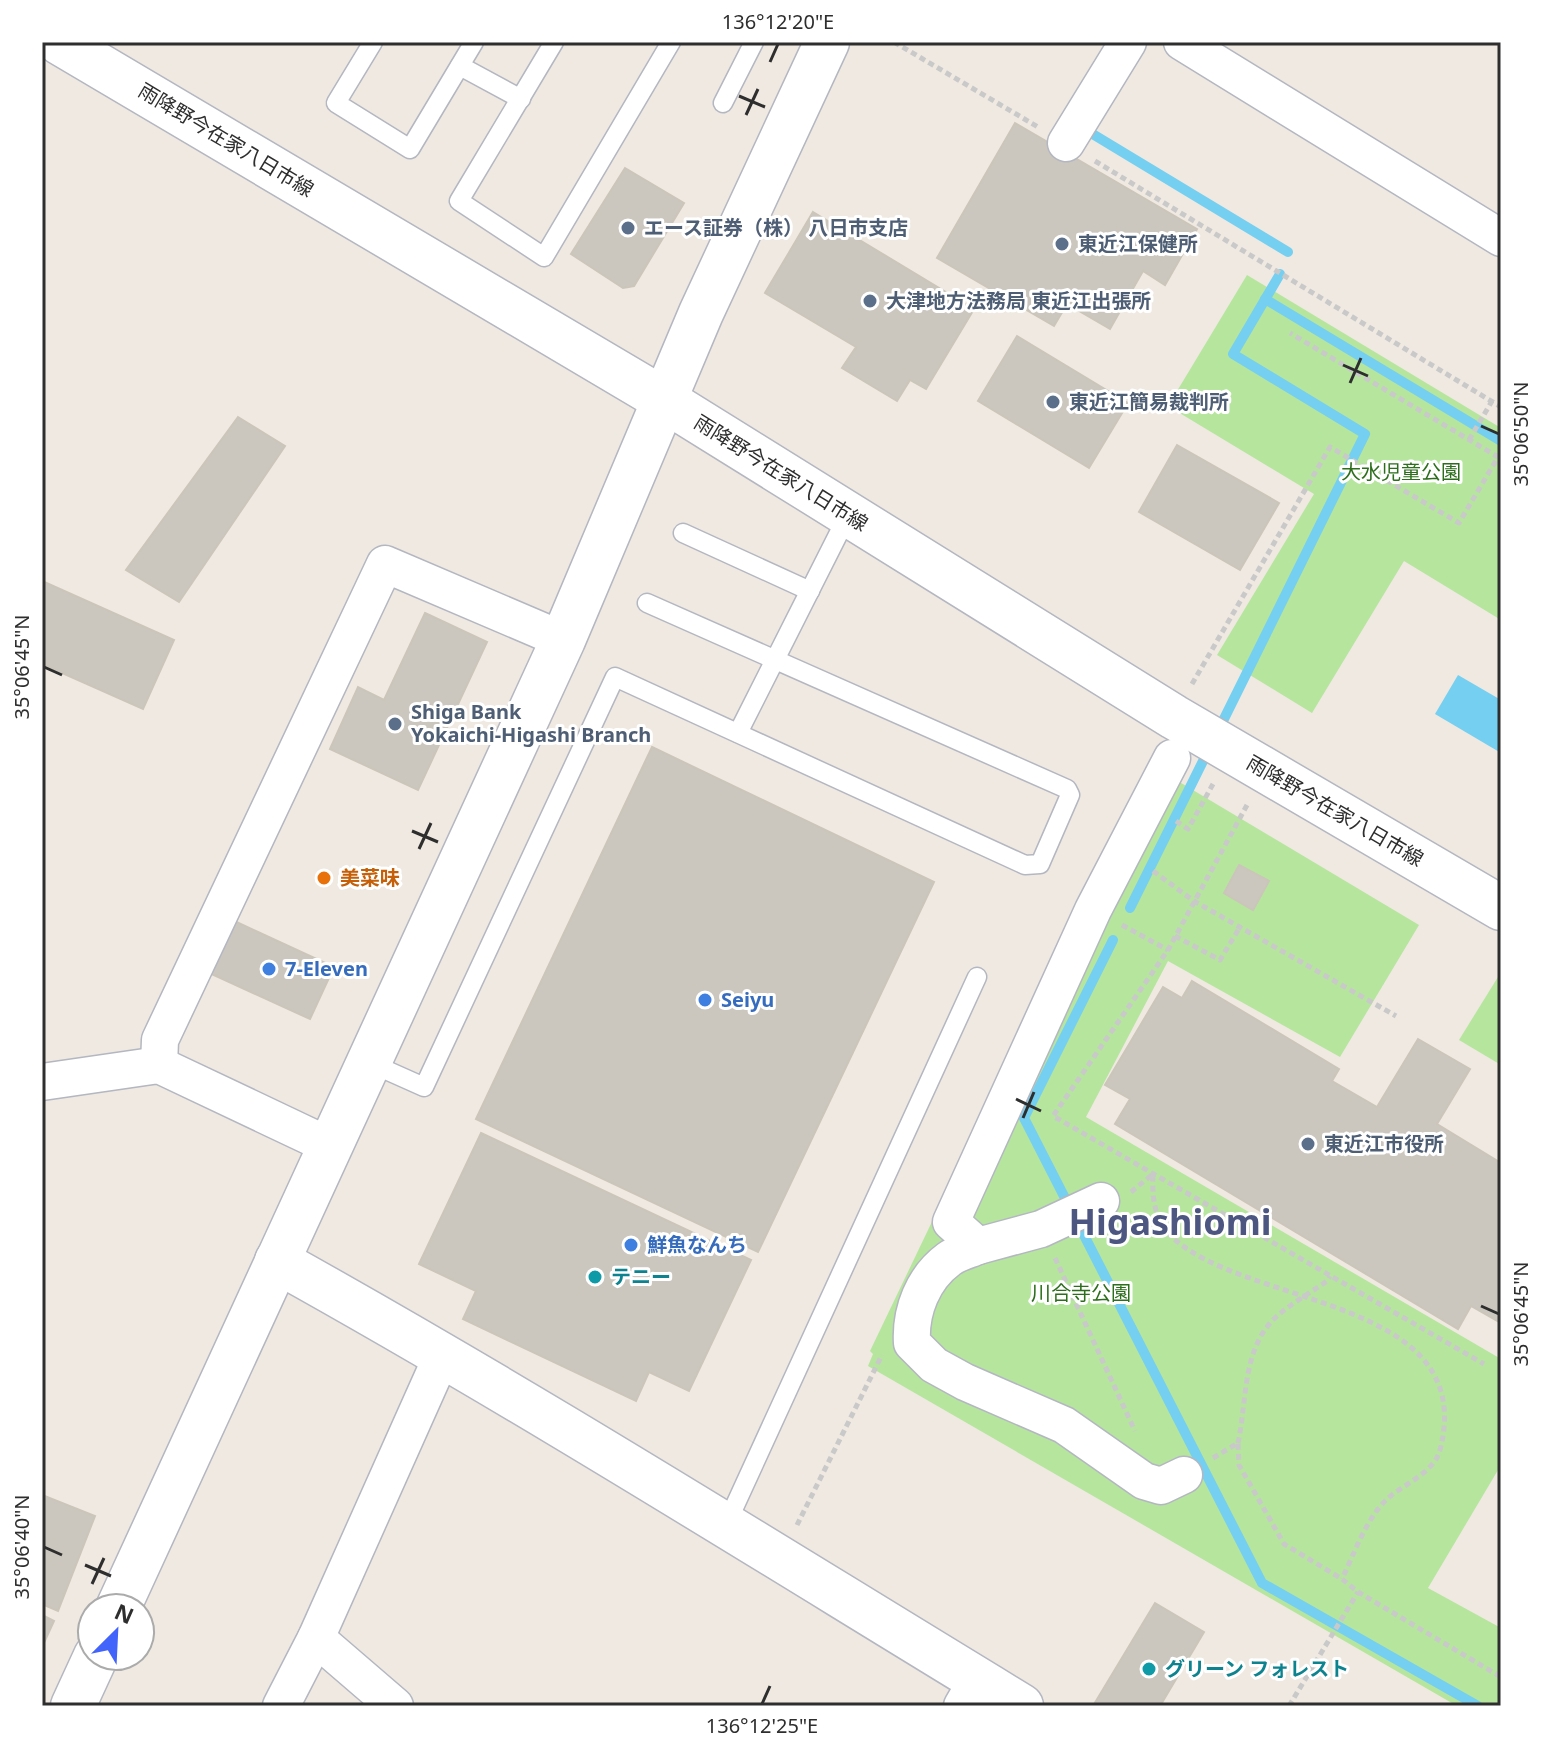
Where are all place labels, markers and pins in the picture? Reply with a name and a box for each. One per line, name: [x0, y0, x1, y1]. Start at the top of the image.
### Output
place label: エース証券（株） 八日市支店: [644, 214, 908, 241]
marker: エース証券（株） 八日市支店: [619, 219, 637, 237]
place label: 東近江保健所: [1078, 230, 1198, 257]
marker: 東近江保健所: [1053, 235, 1071, 253]
place label: 大津地方法務局 東近江出張所: [886, 287, 1151, 314]
marker: 大津地方法務局 東近江出張所: [861, 292, 879, 310]
place label: 東近江簡易裁判所: [1069, 388, 1229, 415]
marker: 東近江簡易裁判所: [1044, 393, 1062, 411]
place label: Shiga Bank Yokaichi-Higashi Branch: [411, 698, 651, 748]
marker: Shiga Bank Yokaichi-Higashi Branch: [386, 715, 404, 733]
place label: 美菜味: [340, 864, 400, 891]
marker: 美菜味: [315, 869, 333, 887]
place label: 7-Eleven: [285, 955, 368, 982]
marker: 7-Eleven: [260, 960, 278, 978]
place label: Seiyu: [721, 986, 774, 1013]
marker: Seiyu: [696, 991, 714, 1009]
place label: 東近江市役所: [1324, 1130, 1444, 1157]
marker: 東近江市役所: [1299, 1135, 1317, 1153]
place label: 鮮魚なんち: [647, 1231, 747, 1258]
marker: 鮮魚なんち: [622, 1236, 640, 1254]
place label: テニー: [611, 1263, 671, 1290]
marker: テニー: [586, 1268, 604, 1286]
place label: グリーン フォレスト: [1165, 1655, 1349, 1682]
marker: グリーン フォレスト: [1140, 1660, 1158, 1678]

